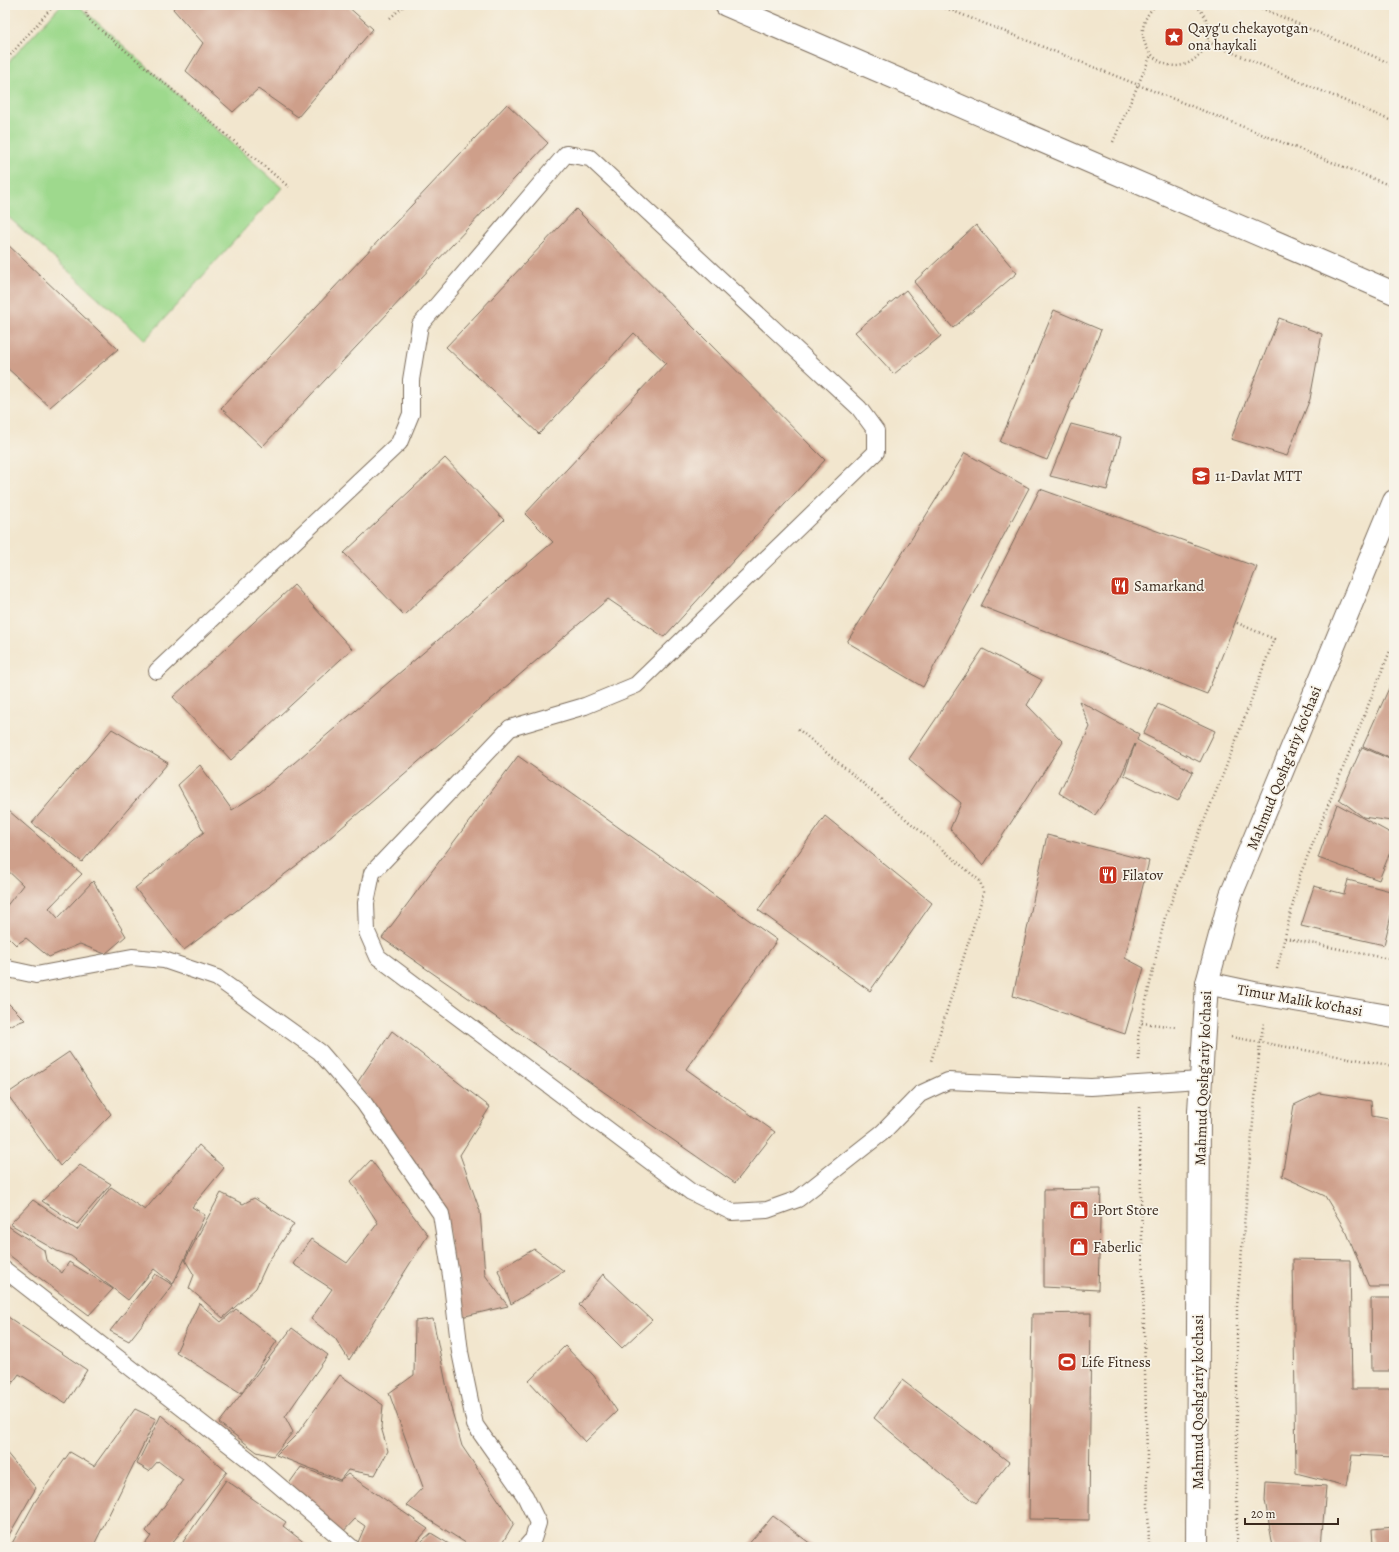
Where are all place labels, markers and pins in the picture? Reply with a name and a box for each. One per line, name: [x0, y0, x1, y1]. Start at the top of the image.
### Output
place label: Qayg'u chekayotgan ona haykali: [1188, 18, 1308, 55]
place icon: Qayg'u chekayotgan ona haykali: [1163, 26, 1185, 48]
school or university icon: 11-Davlat MTT: [1190, 465, 1212, 487]
place label: 11-Davlat MTT: [1215, 466, 1303, 486]
restaurant icon: Samarkand: [1109, 575, 1131, 597]
place label: Samarkand: [1134, 576, 1205, 596]
restaurant icon: Filatov: [1097, 864, 1119, 886]
place label: Filatov: [1122, 865, 1163, 885]
shop icon: iPort Store: [1068, 1199, 1090, 1221]
place label: iPort Store: [1093, 1200, 1159, 1220]
shop icon: Faberlic: [1068, 1236, 1090, 1258]
place label: Faberlic: [1093, 1237, 1141, 1257]
sports icon: Life Fitness: [1056, 1351, 1078, 1373]
place label: Life Fitness: [1081, 1352, 1151, 1372]

